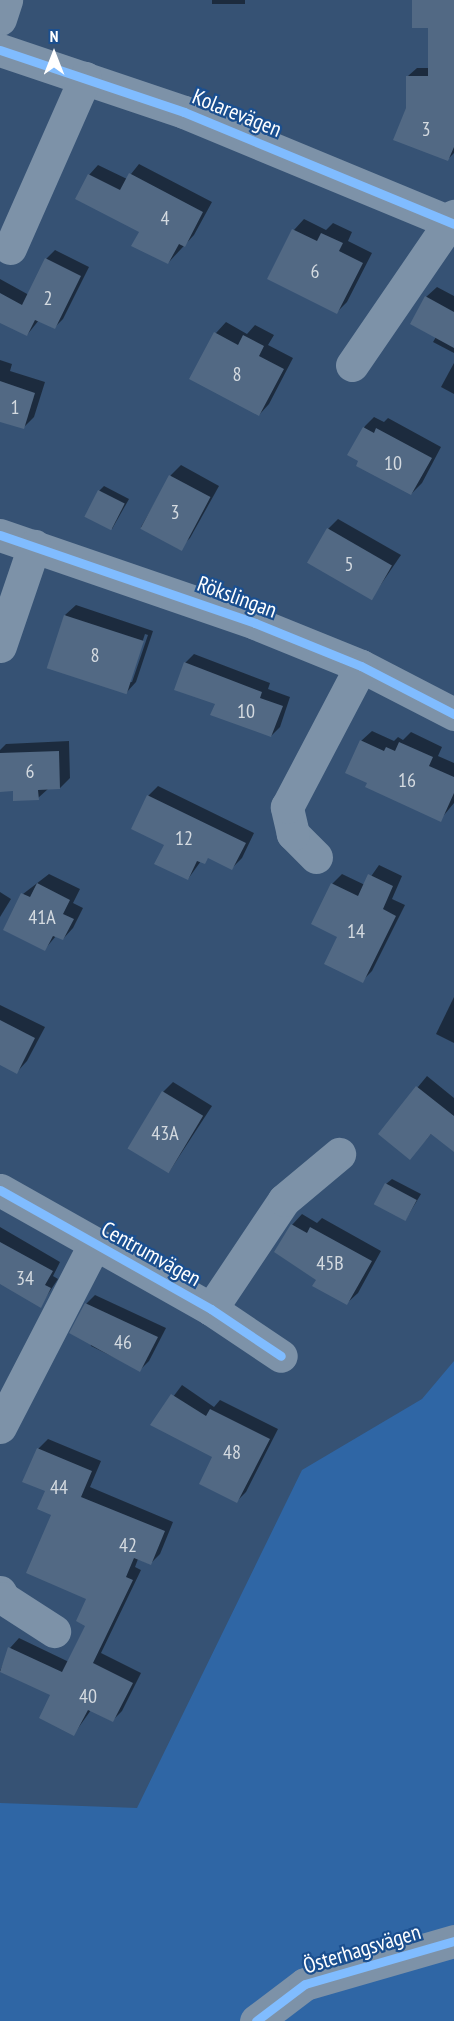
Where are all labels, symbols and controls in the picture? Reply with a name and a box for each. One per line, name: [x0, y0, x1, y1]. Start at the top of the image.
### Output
north arrow: [24, 24, 84, 84]
text: N: [50, 26, 58, 46]
street label: Kolarevägen: [189, 83, 285, 143]
house number: 3: [422, 117, 430, 141]
house number: 4: [161, 206, 169, 230]
house number: 6: [311, 259, 319, 283]
house number: 2: [44, 286, 52, 310]
house number: 8: [233, 362, 241, 386]
house number: 1: [11, 395, 19, 419]
house number: 10: [384, 451, 402, 475]
house number: 3: [171, 500, 179, 524]
house number: 5: [345, 552, 353, 576]
street label: Rökslingan: [194, 570, 280, 624]
house number: 8: [91, 643, 99, 667]
house number: 10: [237, 699, 255, 723]
house number: 6: [26, 759, 34, 783]
house number: 16: [398, 768, 416, 792]
house number: 12: [175, 826, 193, 850]
house number: 41A: [28, 905, 56, 929]
house number: 14: [347, 919, 365, 943]
house number: 43A: [151, 1121, 179, 1145]
street label: Centrumvägen: [97, 1216, 205, 1292]
house number: 45B: [316, 1251, 344, 1275]
house number: 34: [16, 1266, 34, 1290]
house number: 46: [114, 1330, 132, 1354]
house number: 48: [223, 1440, 241, 1464]
house number: 44: [50, 1475, 68, 1499]
house number: 42: [119, 1533, 137, 1557]
house number: 40: [79, 1684, 97, 1708]
street label: Österhagsvägen: [300, 1919, 424, 1979]

